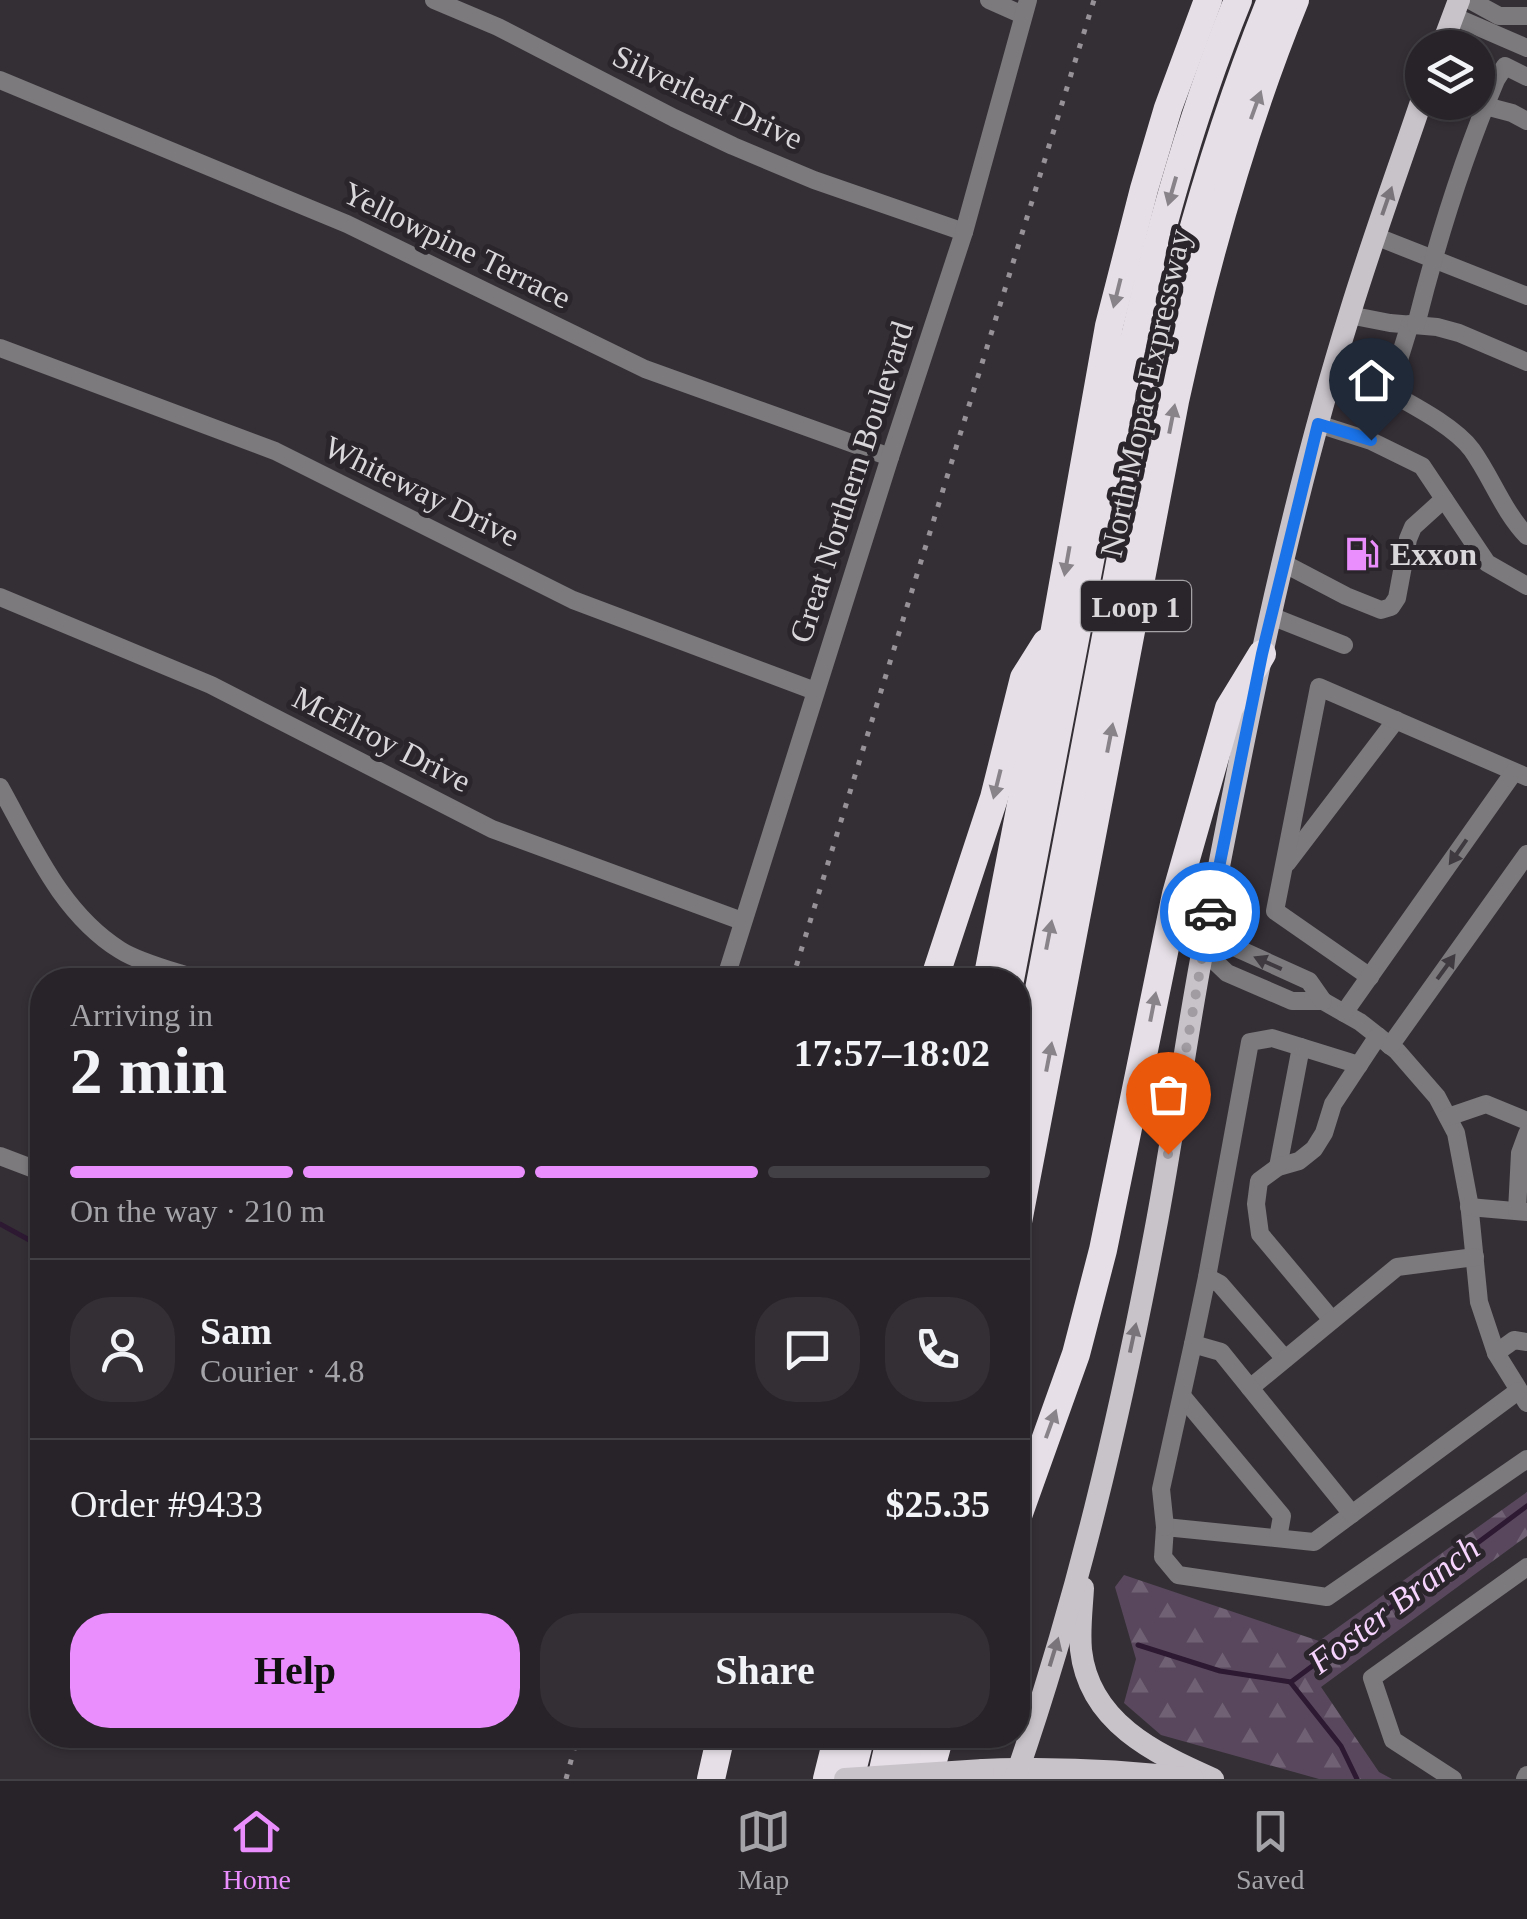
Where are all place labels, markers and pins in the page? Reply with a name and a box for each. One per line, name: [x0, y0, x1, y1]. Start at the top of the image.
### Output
pin: [1329, 338, 1414, 441]
fuel station icon: Exxon: [1343, 535, 1381, 573]
place label: Exxon: [1390, 536, 1477, 572]
pin: [1126, 1052, 1211, 1155]

